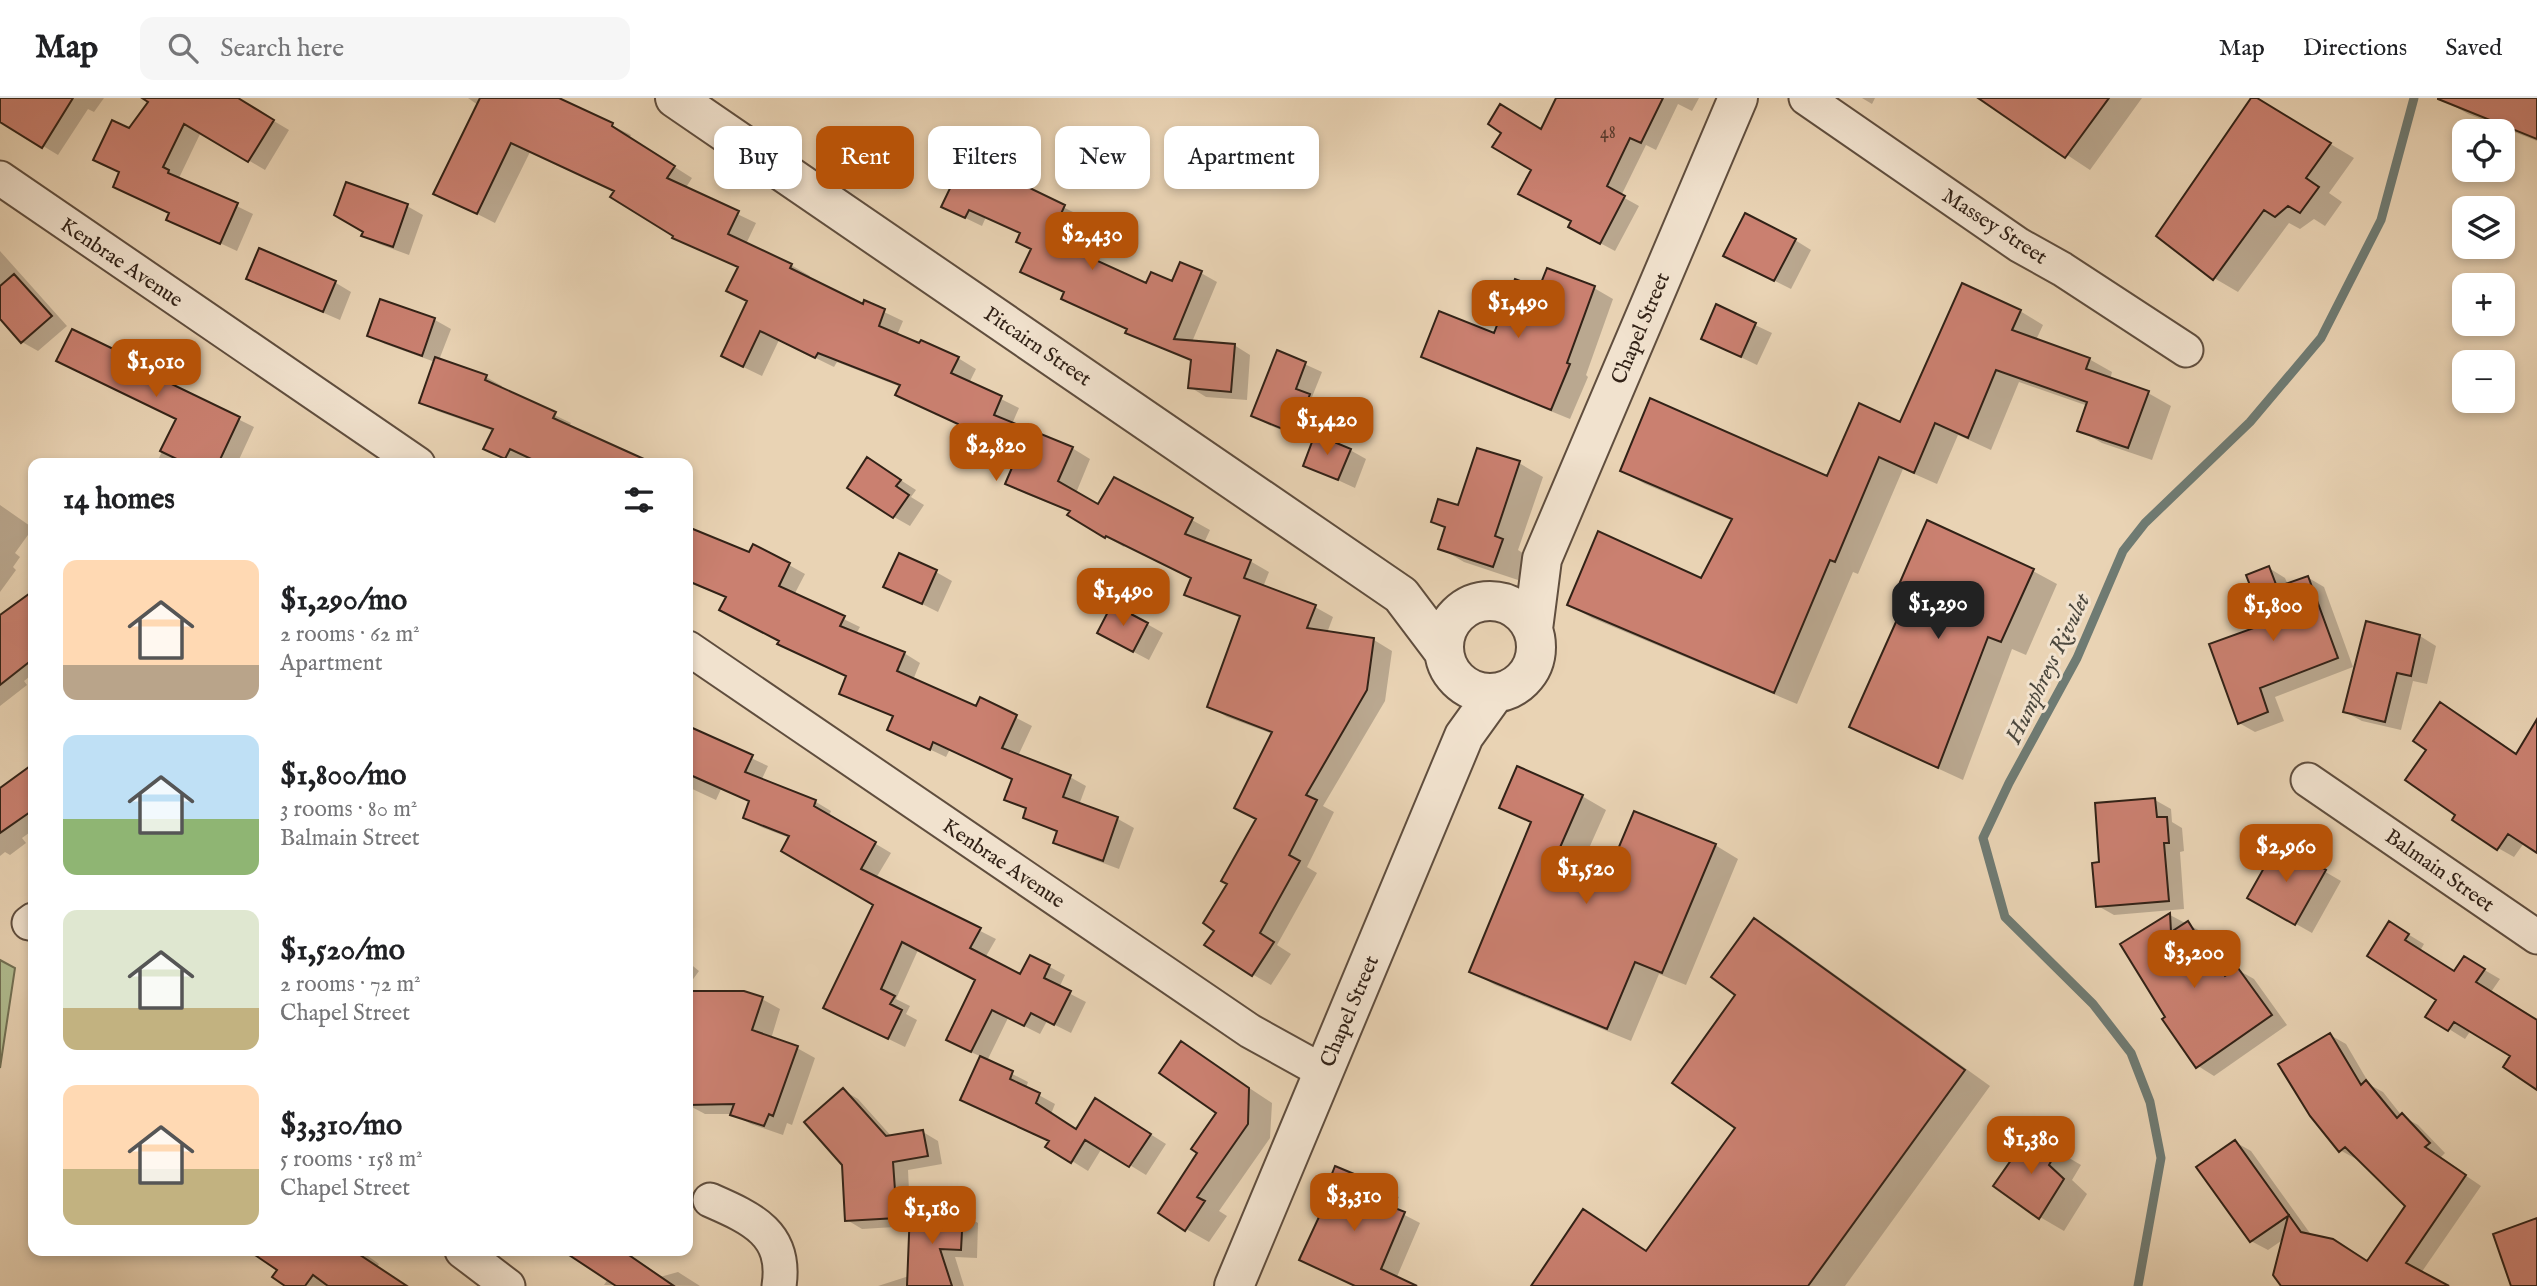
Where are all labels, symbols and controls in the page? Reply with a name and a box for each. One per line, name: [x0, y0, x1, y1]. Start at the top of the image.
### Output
search box: [140, 17, 630, 80]
text: Map: [35, 27, 98, 69]
icon: search: [164, 29, 202, 67]
text: Search here: [220, 32, 344, 65]
text: Map: [2219, 33, 2265, 64]
text: Directions: [2303, 33, 2407, 64]
text: Saved: [2445, 33, 2502, 64]
map controls: [2452, 119, 2515, 413]
button: locate: [2452, 119, 2515, 182]
house number: 48: [1600, 122, 1616, 145]
chip: Buy: [714, 126, 802, 189]
chip: Rent: [816, 126, 914, 189]
chip: Filters: [928, 126, 1041, 189]
chip: New: [1055, 126, 1150, 189]
chip: Apartment: [1164, 126, 1319, 189]
street label: Massey Street: [1936, 183, 2052, 271]
button: layers: [2452, 196, 2515, 259]
street label: Kenbrae Avenue: [55, 212, 188, 314]
pin: $2,430: [1035, 212, 1149, 272]
text: $2,430: [1061, 220, 1123, 249]
street label: Chapel Street: [1606, 269, 1677, 389]
button: +: [2452, 273, 2515, 336]
pin: $1,490: [1461, 280, 1575, 340]
text: $1,490: [1488, 288, 1548, 317]
street label: Pitcairn Street: [978, 301, 1096, 393]
pin: $1,010: [99, 340, 213, 399]
text: $1,010: [127, 347, 185, 376]
button: −: [2452, 350, 2515, 413]
pin: $1,420: [1270, 398, 1384, 457]
text: $1,420: [1296, 405, 1358, 434]
pin: $2,820: [939, 424, 1053, 483]
text: $2,820: [966, 431, 1026, 460]
text: 14 homes: [63, 481, 175, 519]
icon: filters: [620, 481, 658, 519]
pin: $1,490: [1066, 568, 1180, 628]
text: $1,490: [1093, 576, 1153, 605]
text: $1,290/mo: [280, 582, 407, 620]
pin: $1,290: [1881, 582, 1995, 641]
pin: $1,800: [2216, 584, 2330, 643]
water label: Humphreys Rivulet: [1999, 587, 2098, 749]
icon: home: [119, 588, 203, 672]
text: $1,290: [1908, 589, 1968, 618]
text: $1,800: [2243, 591, 2303, 620]
text: 2 rooms · 62 m²: [280, 620, 420, 649]
text: Apartment: [280, 649, 383, 678]
text: $1,800/mo: [280, 757, 406, 795]
icon: home: [119, 763, 203, 847]
text: 3 rooms · 80 m²: [280, 795, 417, 824]
street label: Kenbrae Avenue: [937, 813, 1070, 915]
text: Balmain Street: [280, 824, 420, 853]
pin: $2,960: [2229, 824, 2343, 884]
street label: Balmain Street: [2379, 824, 2499, 919]
text: $2,960: [2256, 832, 2316, 861]
pin: $1,520: [1529, 846, 1643, 906]
text: $1,520: [1557, 854, 1615, 883]
pin: $3,200: [2137, 930, 2251, 990]
text: $1,520/mo: [280, 932, 405, 970]
icon: home: [119, 938, 203, 1022]
text: $3,200: [2164, 938, 2224, 967]
street label: Chapel Street: [1315, 952, 1386, 1072]
text: 2 rooms · 72 m²: [280, 970, 421, 999]
text: Chapel Street: [280, 999, 410, 1028]
text: $3,310/mo: [280, 1107, 402, 1145]
icon: home: [119, 1113, 203, 1197]
pin: $1,380: [1974, 1116, 2088, 1176]
text: $1,380: [2003, 1124, 2059, 1153]
text: 5 rooms · 158 m²: [280, 1145, 423, 1174]
text: Chapel Street: [280, 1174, 410, 1203]
pin: $3,310: [1297, 1174, 1411, 1233]
text: $3,310: [1326, 1181, 1382, 1210]
pin: $1,180: [875, 1186, 989, 1246]
text: $1,180: [904, 1194, 960, 1223]

